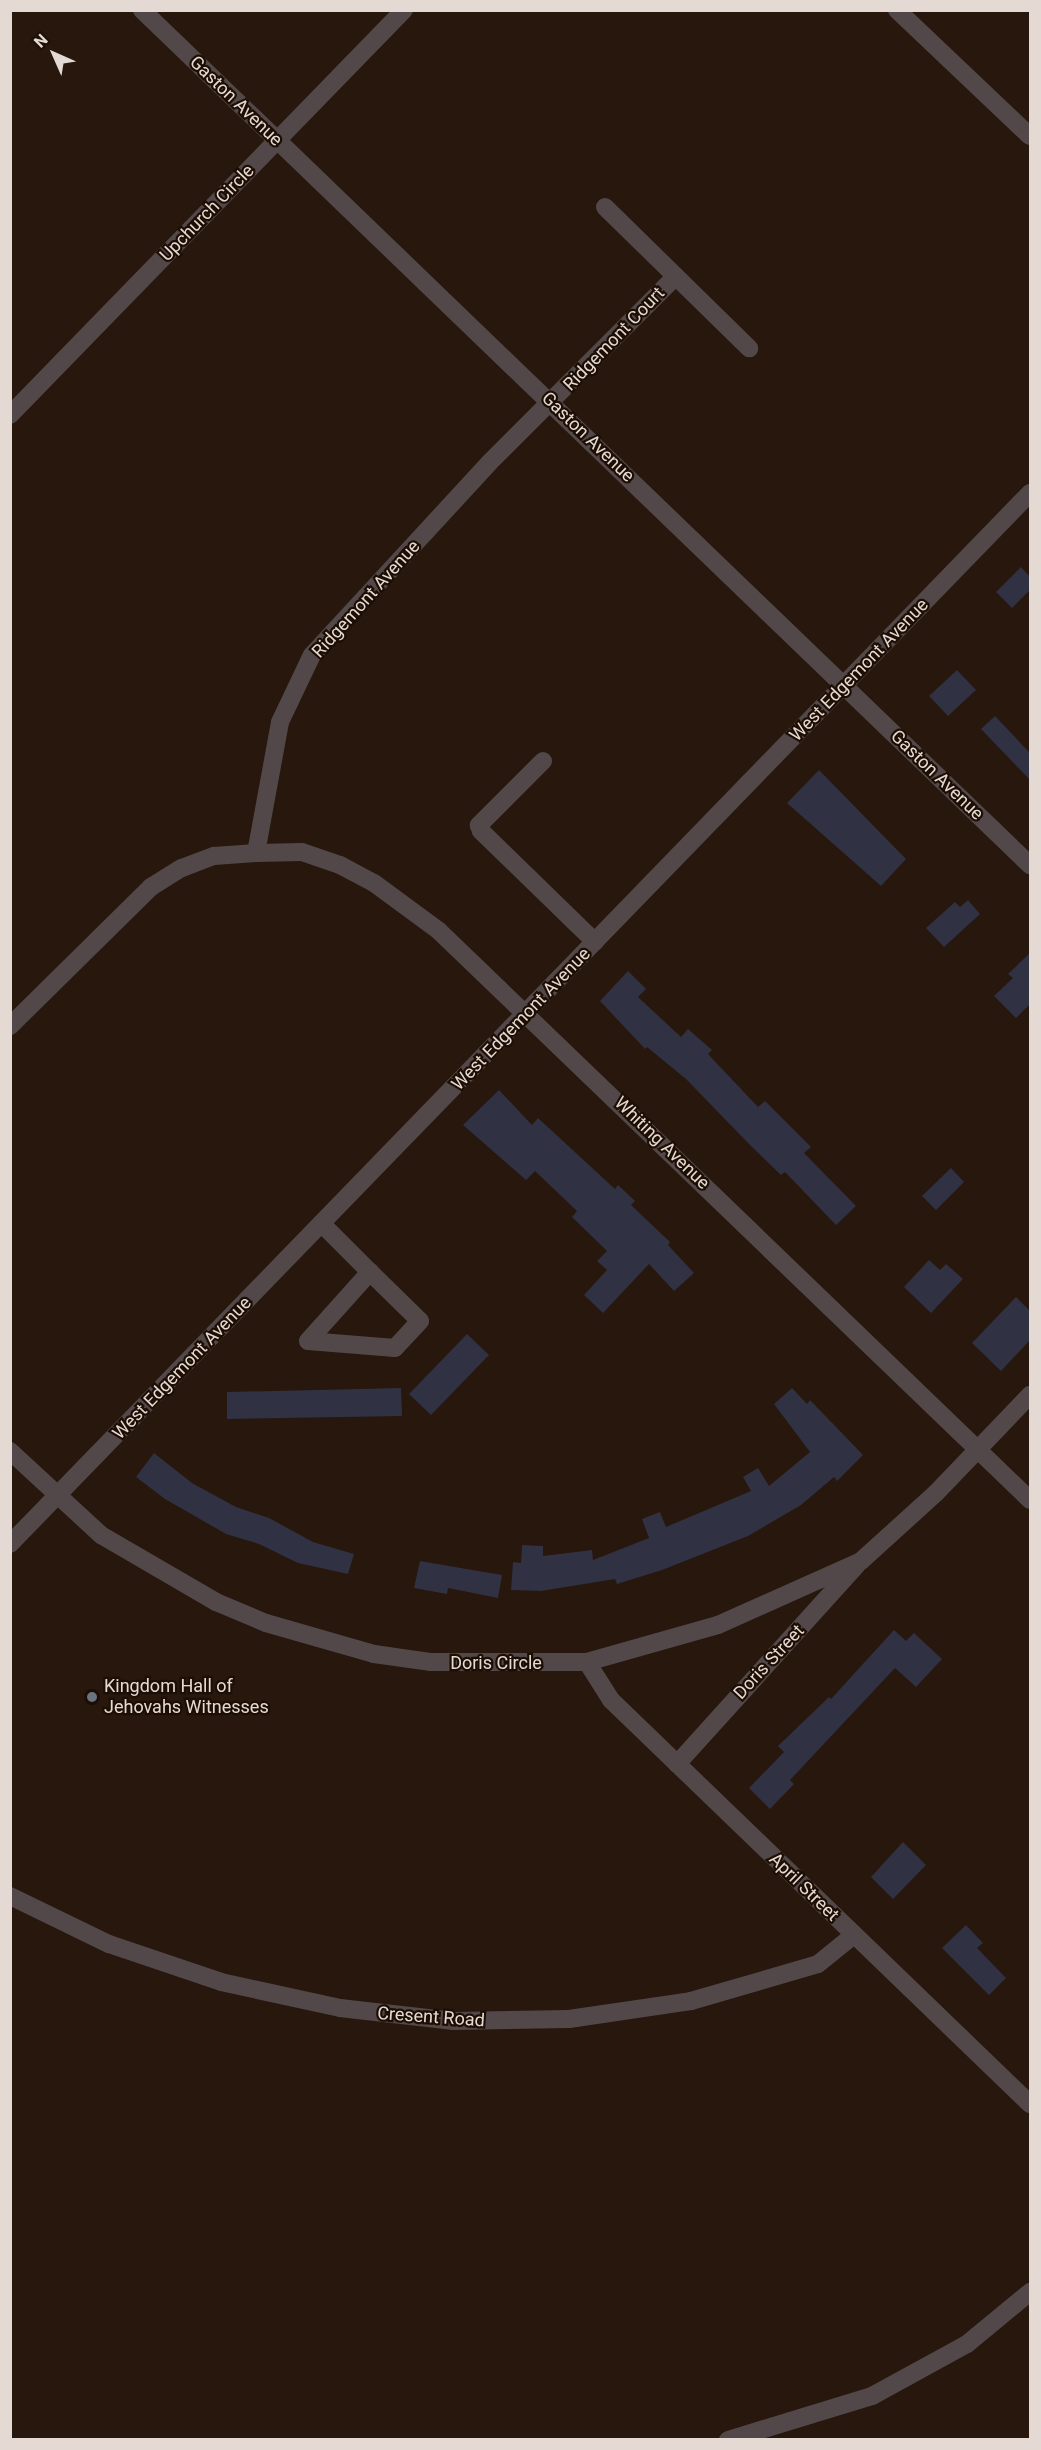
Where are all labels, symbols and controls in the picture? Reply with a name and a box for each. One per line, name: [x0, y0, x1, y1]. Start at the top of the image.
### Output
north arrow: [24, 24, 84, 84]
text: N: [30, 30, 52, 52]
street label: Gaston Avenue: [185, 51, 287, 151]
street label: Upchurch Circle: [155, 160, 259, 266]
street label: Ridgemont Court: [559, 283, 669, 395]
street label: Gaston Avenue: [537, 387, 639, 487]
street label: Ridgemont Avenue: [308, 536, 424, 662]
street label: West Edgemont Avenue: [785, 594, 933, 746]
street label: Gaston Avenue: [886, 725, 988, 825]
street label: West Edgemont Avenue: [447, 943, 595, 1095]
street label: Whiting Avenue: [610, 1092, 714, 1194]
street label: West Edgemont Avenue: [108, 1292, 256, 1444]
street label: Doris Street: [729, 1620, 809, 1704]
street label: Doris Circle: [450, 1652, 542, 1674]
place label: Kingdom Hall of Jehovahs Witnesses: [104, 1676, 269, 1718]
marker: Kingdom Hall of Jehovahs Witnesses: [85, 1690, 99, 1704]
street label: April Street: [765, 1848, 843, 1926]
street label: Cresent Road: [377, 2002, 485, 2032]

